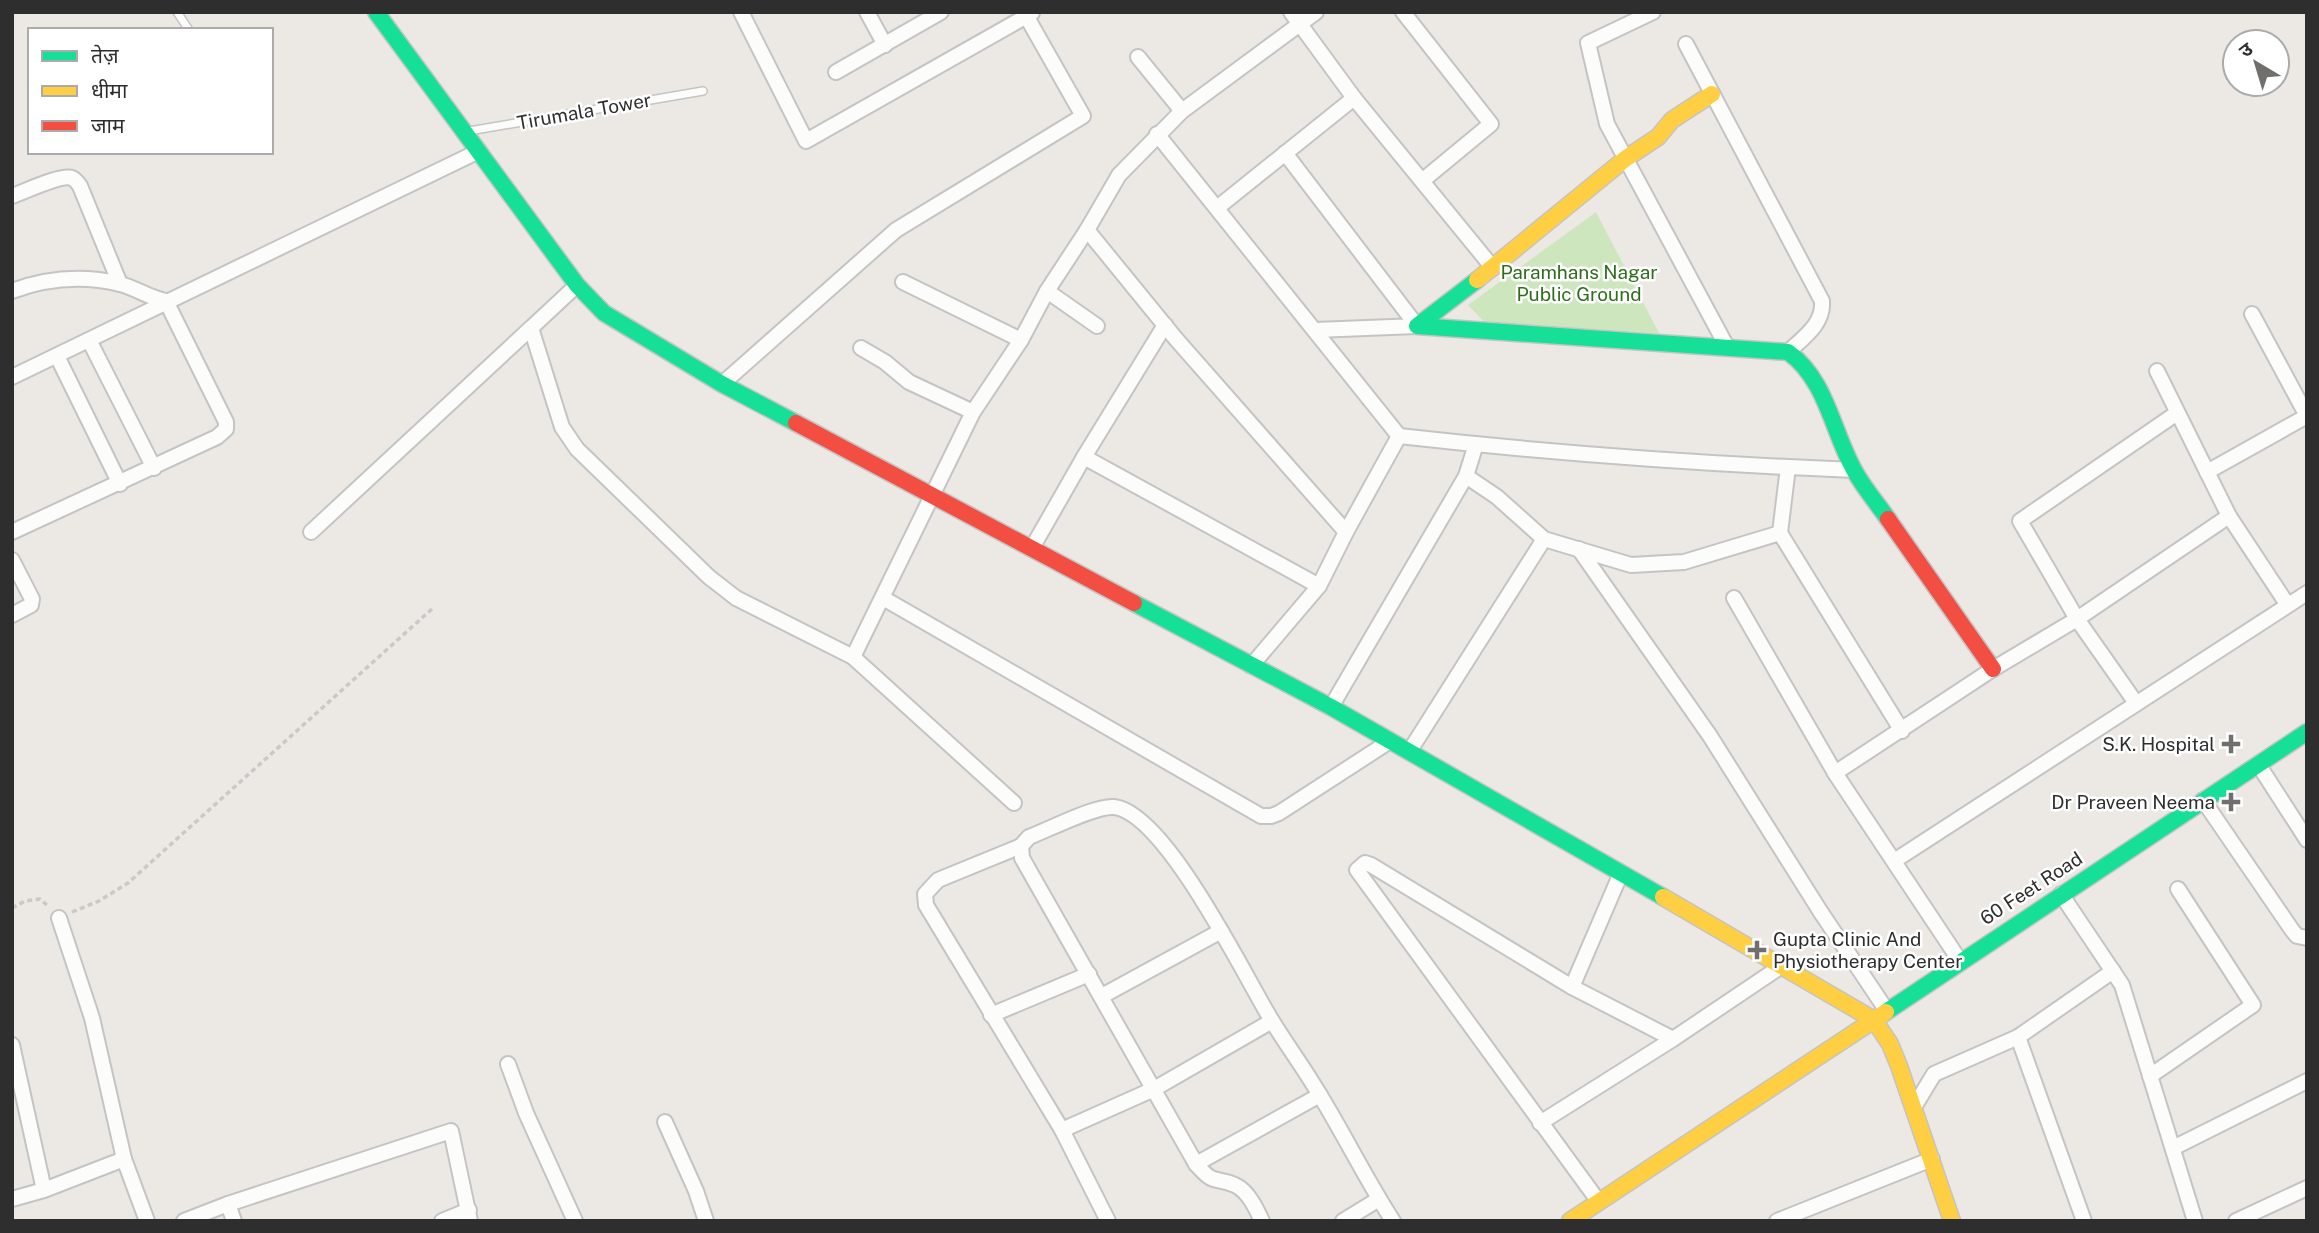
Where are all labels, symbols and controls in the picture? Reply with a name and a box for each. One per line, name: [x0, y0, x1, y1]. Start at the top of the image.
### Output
legend: [28, 28, 273, 154]
north arrow: [2221, 28, 2291, 98]
text: उ: [2234, 37, 2257, 62]
text: तेज़: [91, 43, 119, 68]
text: धीमा: [91, 78, 128, 103]
street label: Tirumala Tower: [515, 88, 653, 134]
text: जाम: [91, 113, 125, 138]
park label: Paramhans Nagar Public Ground: [1500, 261, 1658, 305]
place label: S.K. Hospital: [2102, 733, 2215, 755]
marker: S.K. Hospital: [2221, 734, 2241, 754]
place label: Dr Praveen Neema: [2051, 791, 2215, 813]
marker: Dr Praveen Neema: [2221, 792, 2241, 812]
street label: 60 Feet Road: [1976, 847, 2086, 929]
place label: Gupta Clinic And Physiotherapy Center: [1773, 928, 1963, 972]
marker: Gupta Clinic And Physiotherapy Center: [1747, 940, 1767, 960]

